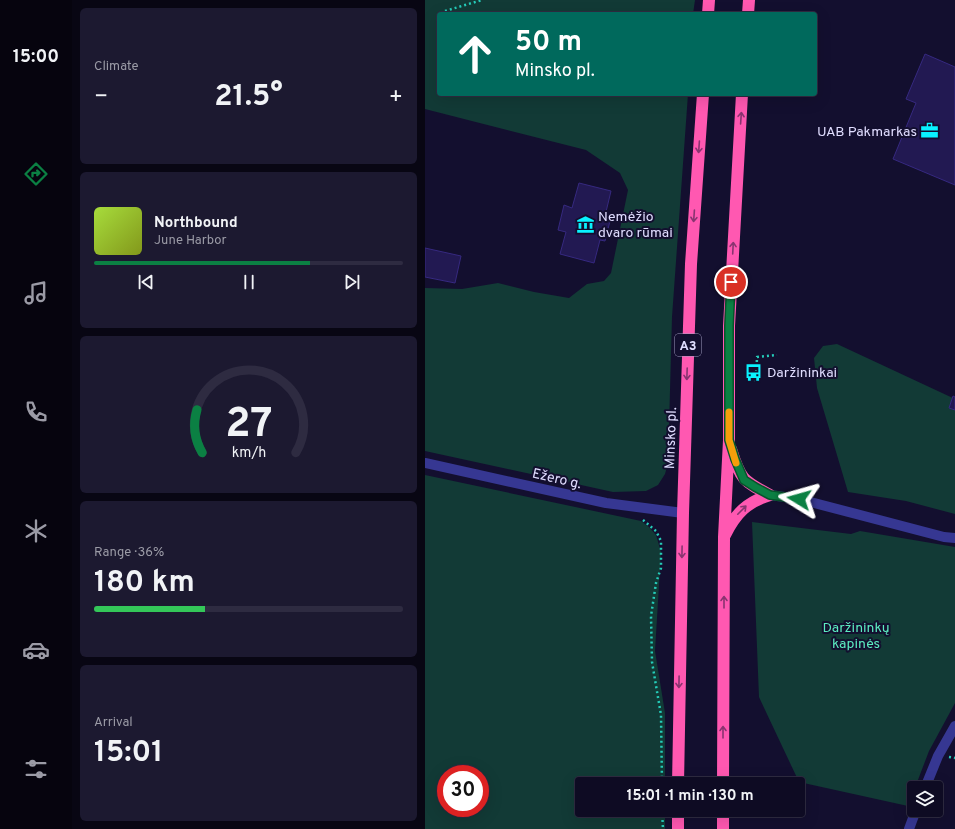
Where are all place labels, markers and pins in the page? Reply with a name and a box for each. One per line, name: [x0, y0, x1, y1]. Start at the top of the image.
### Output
office icon: UAB Pakmarkas: [920, 121, 940, 141]
place label: UAB Pakmarkas: [817, 124, 917, 141]
place label: Nemėžio dvaro rūmai: [598, 209, 673, 242]
museum icon: Nemėžio dvaro rūmai: [575, 214, 595, 234]
pin: [714, 265, 748, 299]
bus stop icon: Daržininkai: [744, 362, 764, 382]
place label: Daržininkai: [767, 365, 837, 382]

